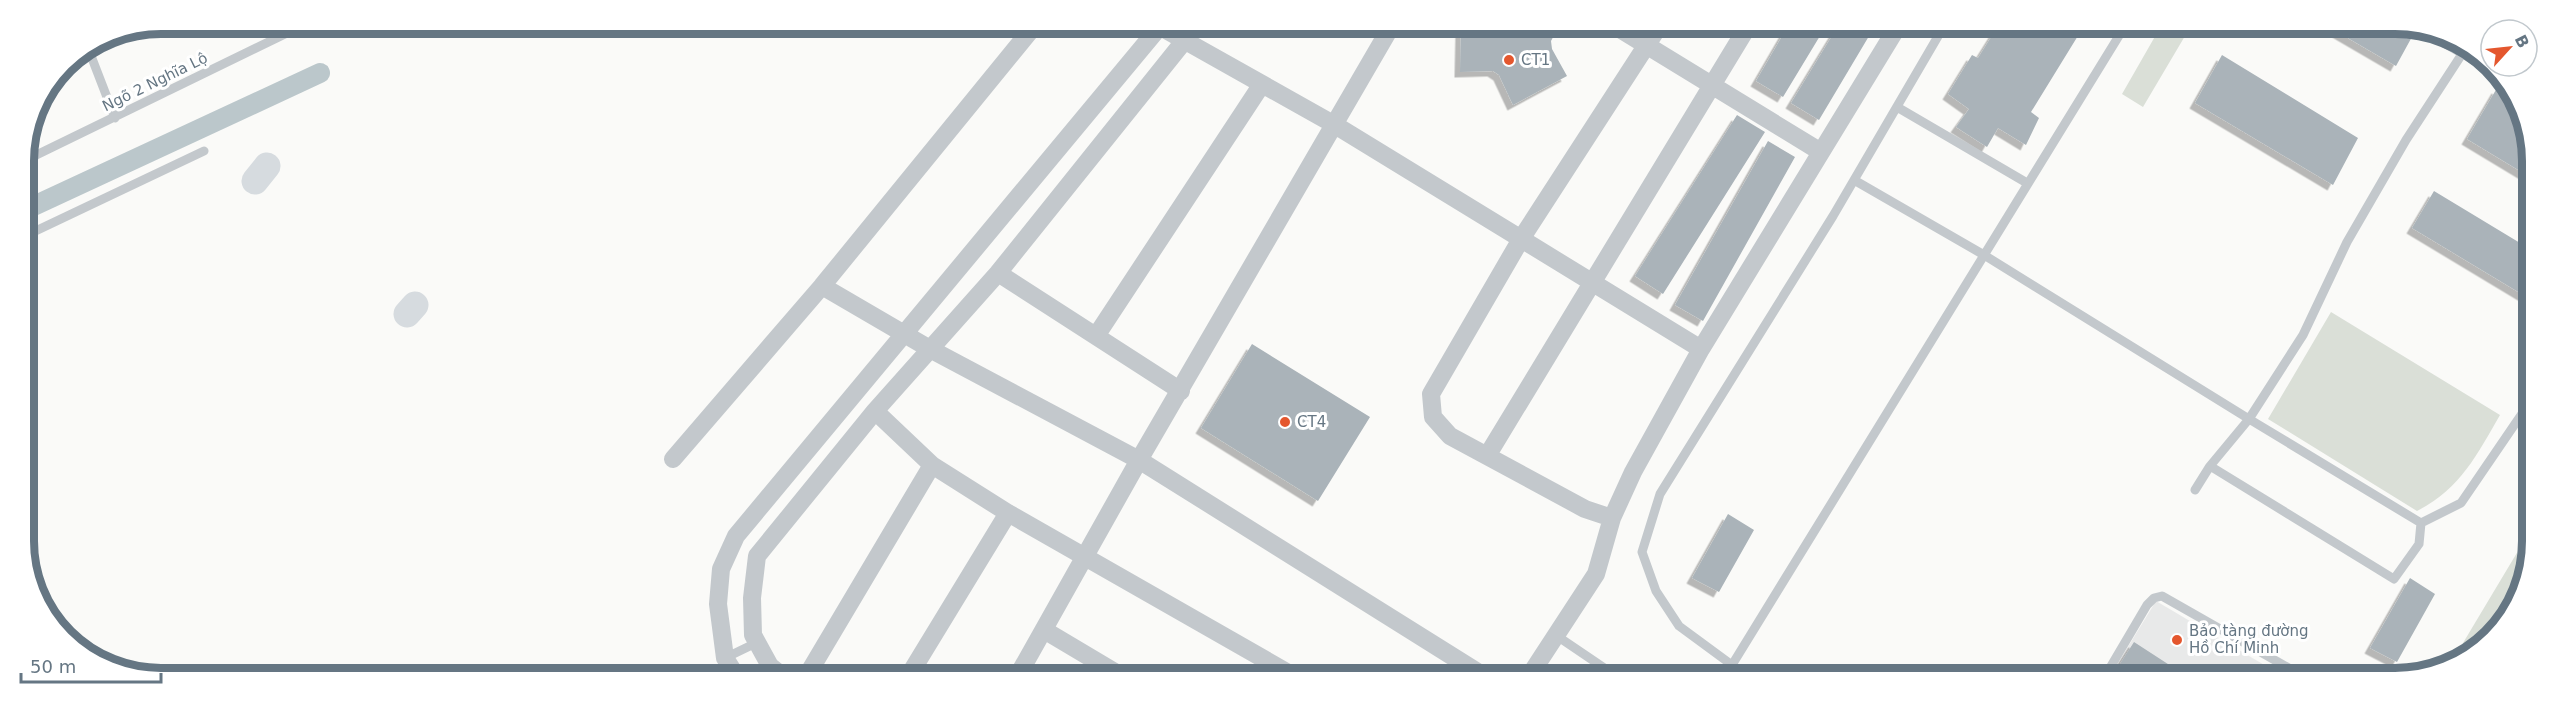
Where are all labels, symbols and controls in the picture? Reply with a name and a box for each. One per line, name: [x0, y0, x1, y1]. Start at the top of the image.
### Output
north arrow: [2479, 18, 2539, 78]
text: B: [2511, 32, 2533, 51]
street label: Ngõ 2 Nghĩa Lộ: [99, 49, 211, 115]
place label: CT1: [1521, 51, 1550, 69]
marker: CT1: [1502, 53, 1516, 67]
place label: CT4: [1297, 413, 1326, 431]
marker: CT4: [1278, 415, 1292, 429]
place label: Bảo tàng đường Hồ Chí Minh: [2189, 622, 2309, 657]
marker: Bảo tàng đường Hồ Chí Minh: [2170, 633, 2184, 647]
scale bar: [21, 646, 160, 684]
text: 50 m: [30, 656, 76, 677]

